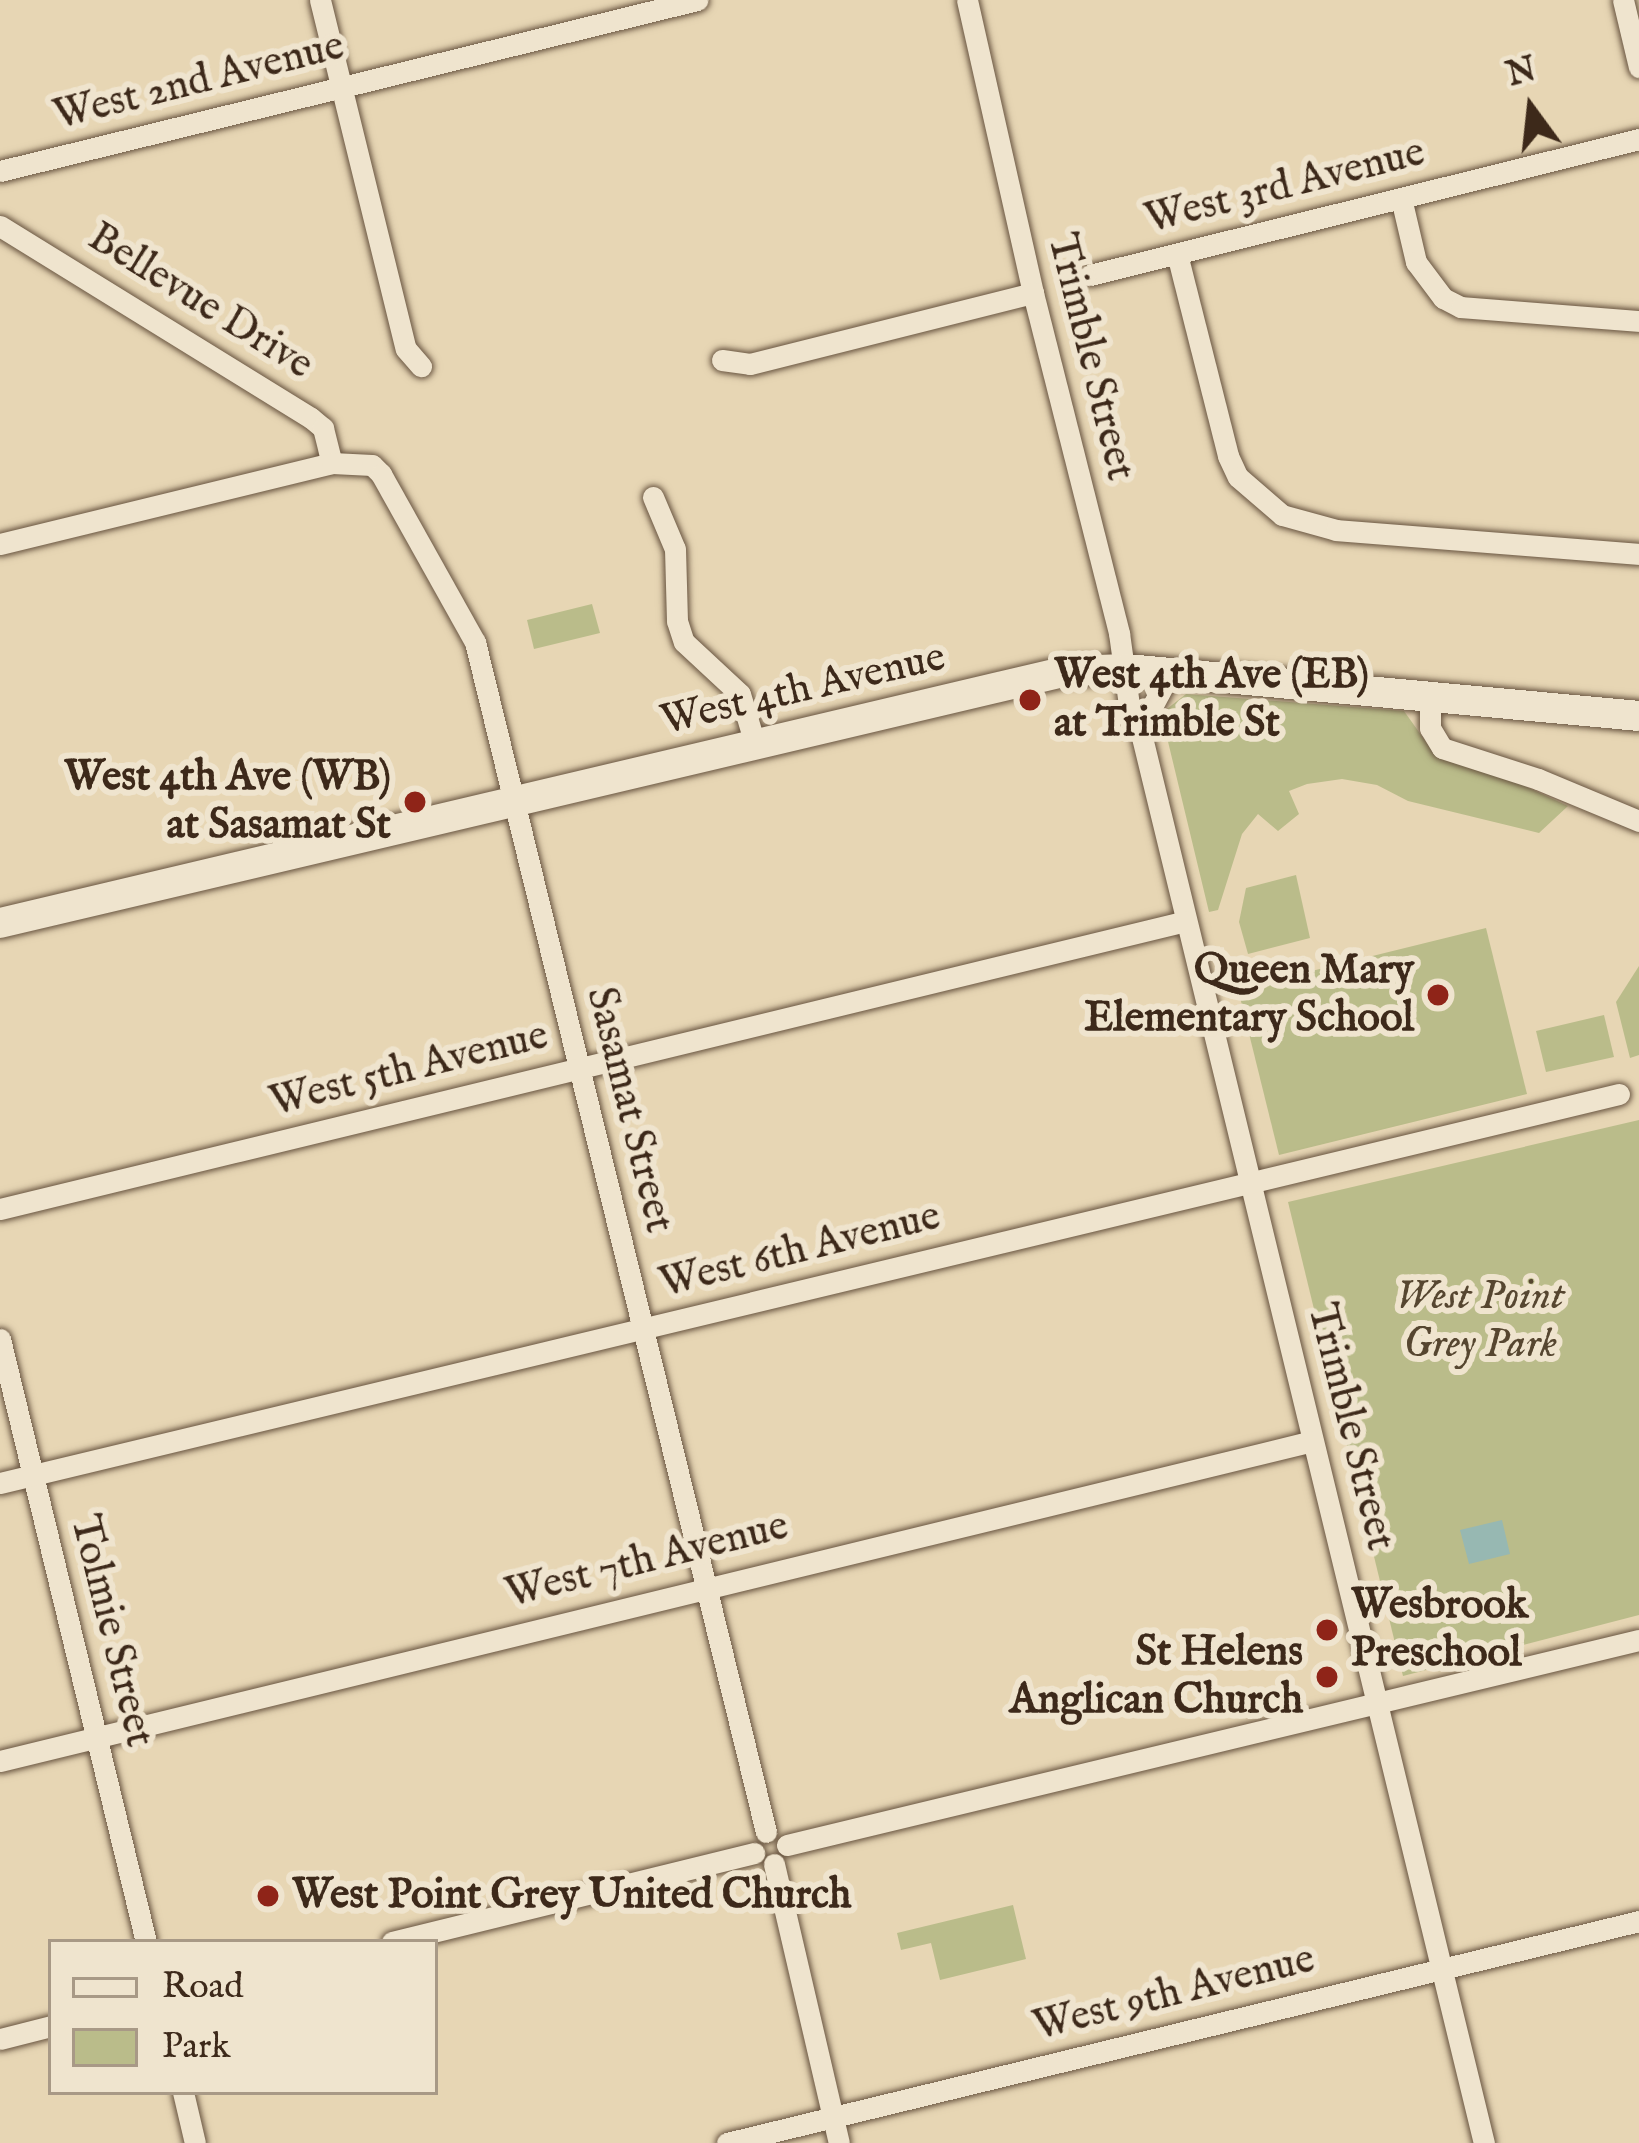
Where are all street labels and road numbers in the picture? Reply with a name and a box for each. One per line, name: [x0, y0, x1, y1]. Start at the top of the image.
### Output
street label: West 2nd Avenue: [49, 22, 349, 142]
street label: West 3rd Avenue: [1140, 128, 1430, 246]
street label: Bellevue Drive: [78, 213, 322, 391]
street label: Trimble Street: [1035, 228, 1145, 486]
street label: West 4th Avenue: [656, 633, 950, 747]
street label: Sasamat Street: [574, 982, 684, 1238]
street label: West 5th Avenue: [265, 1011, 553, 1129]
street label: West 6th Avenue: [654, 1192, 946, 1310]
street label: Trimble Street: [1295, 1298, 1405, 1556]
street label: West 7th Avenue: [500, 1502, 794, 1620]
street label: Tolmie Street: [58, 1510, 164, 1752]
street label: West 9th Avenue: [1028, 1935, 1320, 2053]

